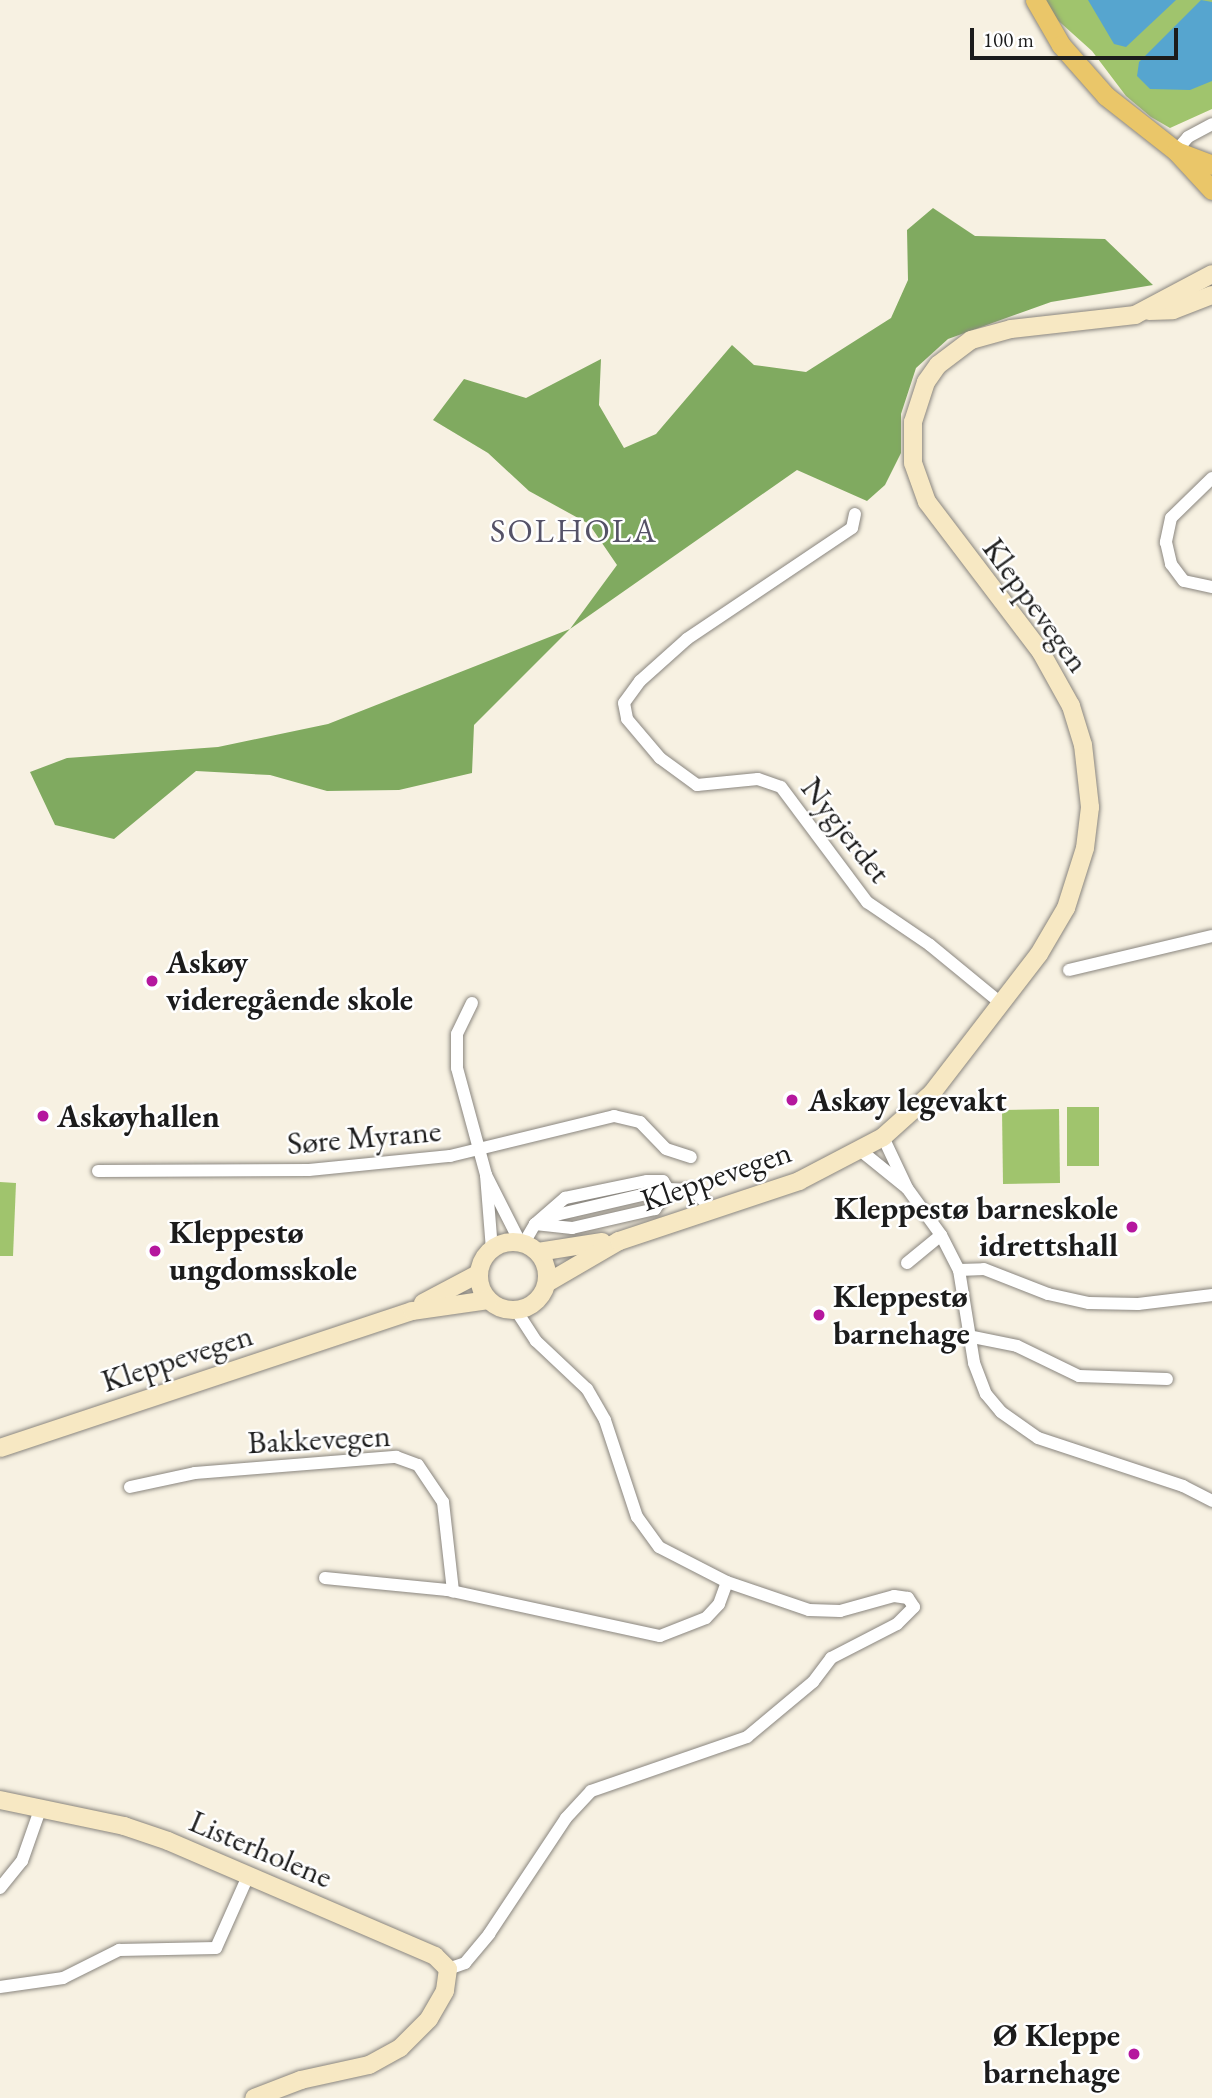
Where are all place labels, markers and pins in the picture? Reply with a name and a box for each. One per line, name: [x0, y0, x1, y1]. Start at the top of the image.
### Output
place label: Askøy videregående skole: [166, 944, 413, 1019]
marker: Askøy videregående skole: [144, 973, 160, 989]
place label: Askøy legevakt: [808, 1081, 1007, 1119]
marker: Askøy legevakt: [782, 1090, 802, 1110]
place label: Askøyhallen: [57, 1097, 220, 1135]
marker: Askøyhallen: [35, 1108, 51, 1124]
place label: Kleppestø barneskole idrettshall: [834, 1190, 1118, 1265]
place label: Kleppestø ungdomsskole: [169, 1214, 357, 1289]
marker: Kleppestø barneskole idrettshall: [1124, 1219, 1140, 1235]
marker: Kleppestø ungdomsskole: [147, 1243, 163, 1259]
place label: Kleppestø barnehage: [833, 1278, 970, 1353]
marker: Kleppestø barnehage: [811, 1307, 827, 1323]
place label: Ø Kleppe barnehage: [983, 2017, 1120, 2092]
marker: Ø Kleppe barnehage: [1126, 2046, 1142, 2062]

